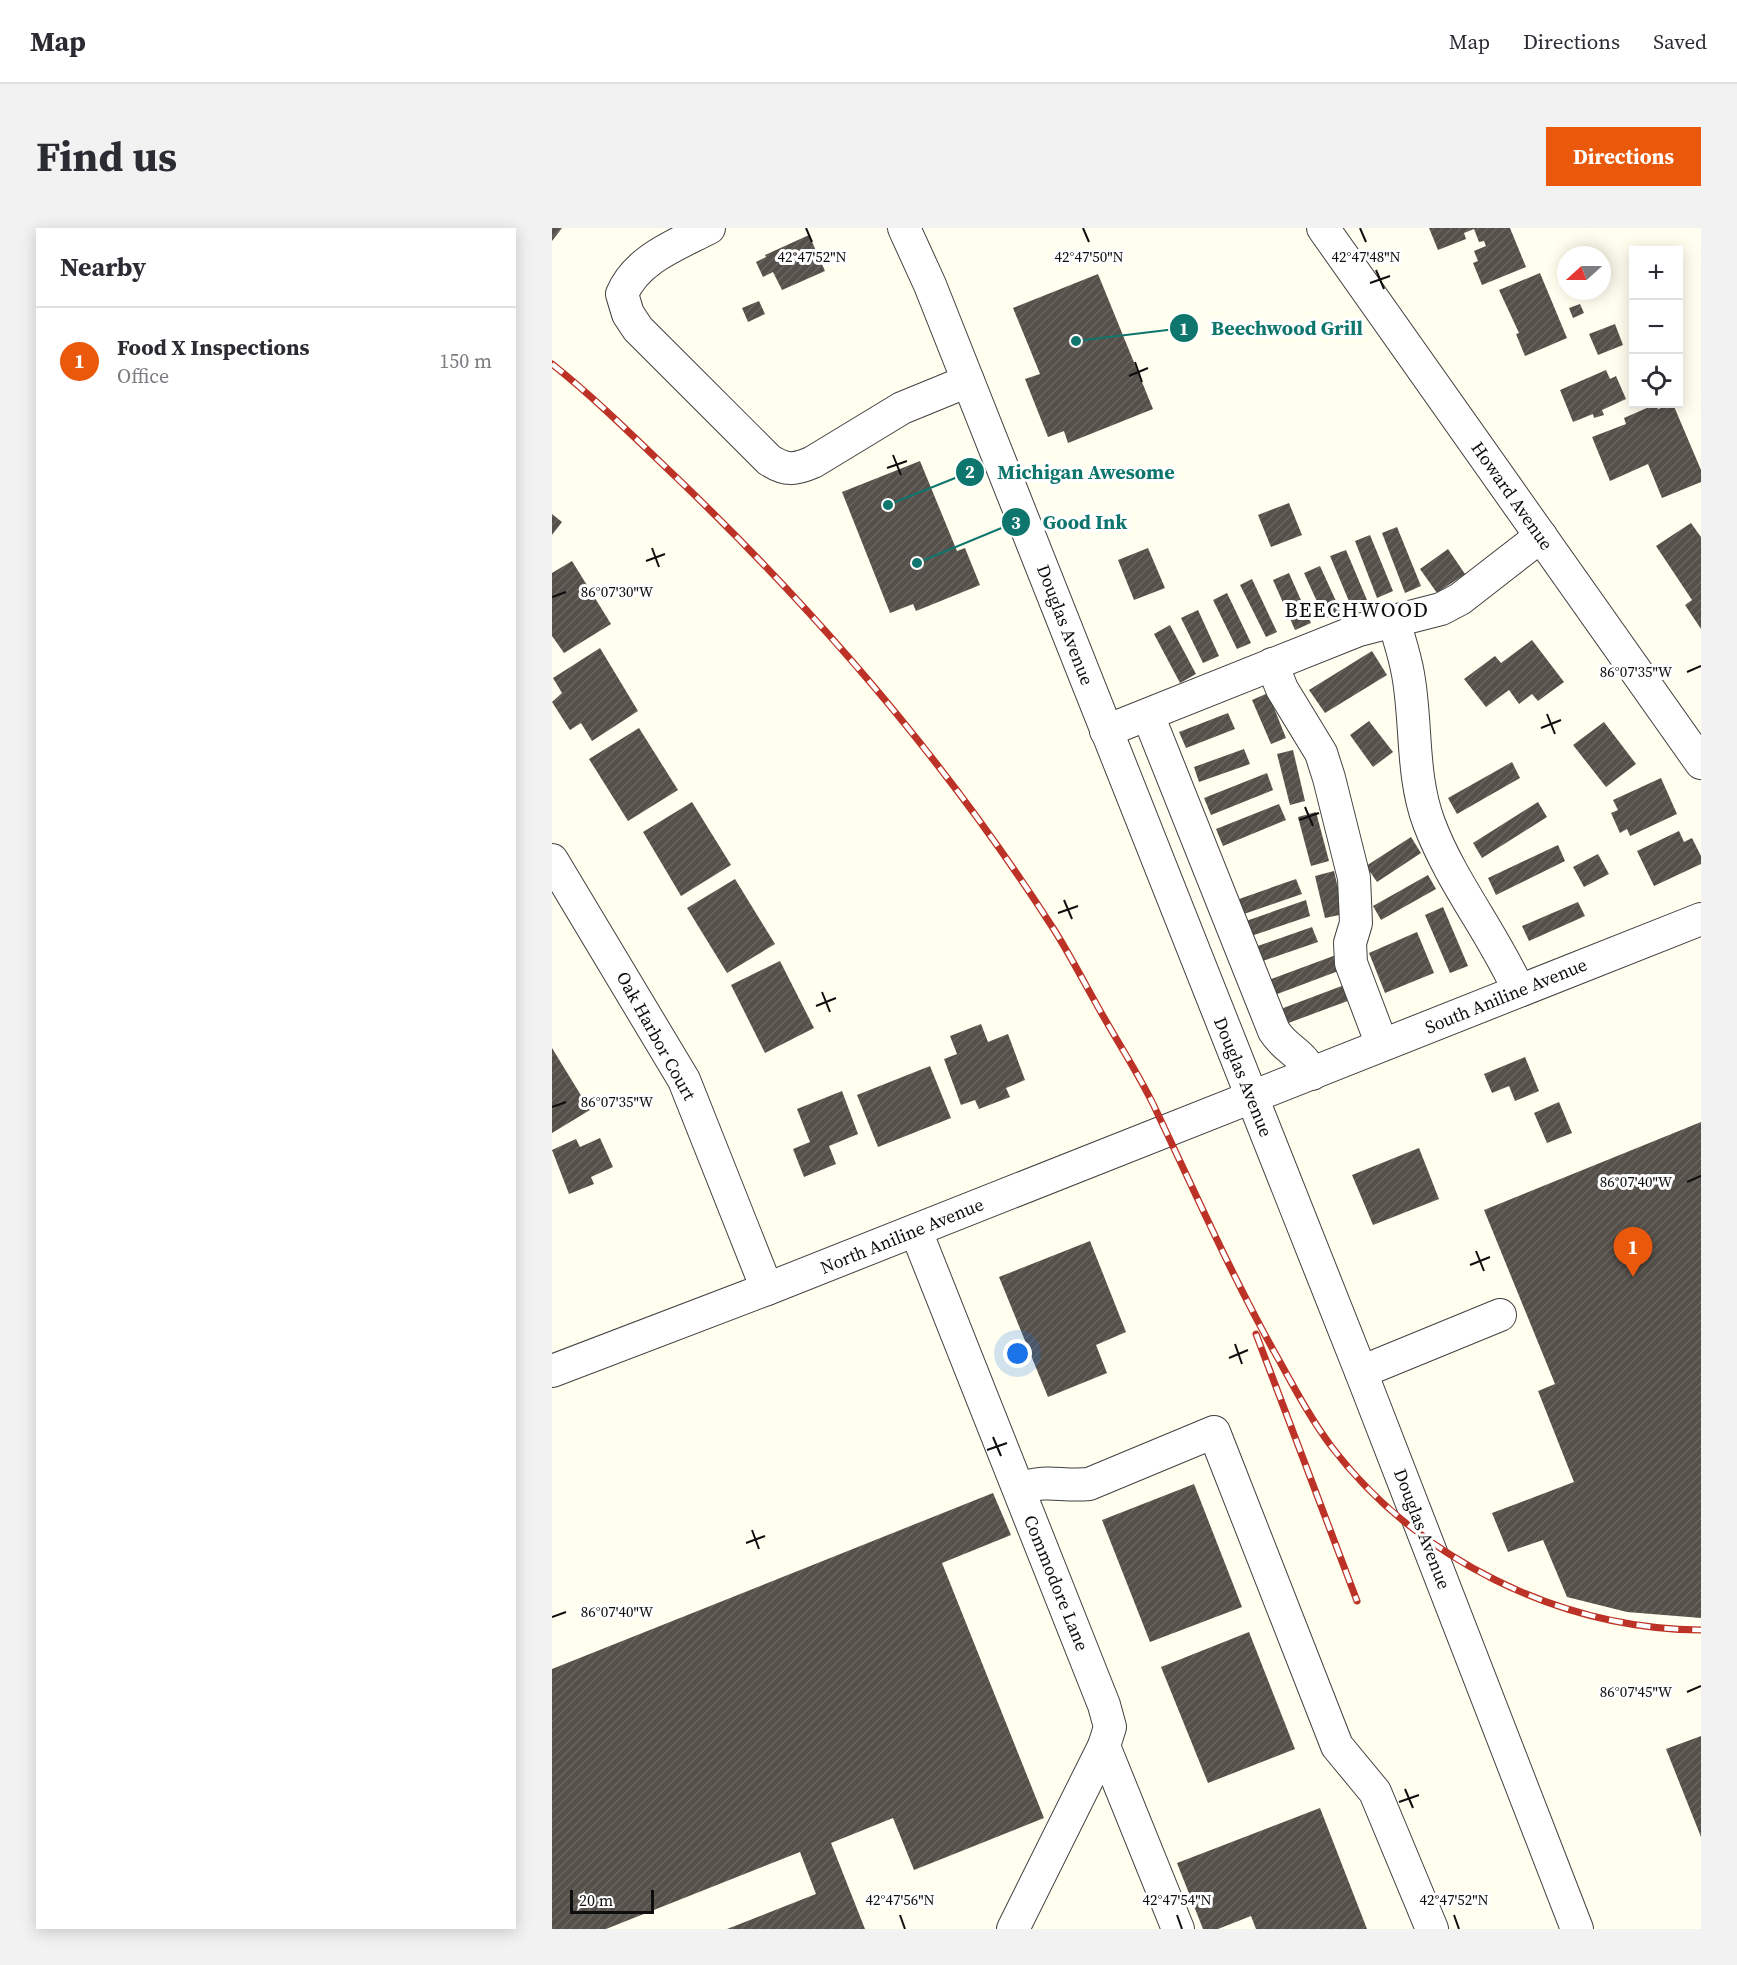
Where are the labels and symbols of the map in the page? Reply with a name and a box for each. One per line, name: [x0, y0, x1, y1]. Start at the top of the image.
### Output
text: 42°47'52"N: [777, 246, 847, 267]
text: 42°47'50"N: [1054, 246, 1124, 267]
text: 42°47'48"N: [1331, 246, 1401, 267]
north arrow: [1557, 246, 1611, 300]
callout: Beechwood Grill: [1169, 309, 1375, 347]
text: Beechwood Grill: [1211, 314, 1363, 342]
text: 1: [1179, 316, 1189, 341]
street label: Howard Avenue: [1466, 436, 1559, 555]
callout: Michigan Awesome: [955, 453, 1187, 491]
text: Michigan Awesome: [997, 458, 1175, 486]
text: 2: [965, 459, 975, 484]
callout: Good Ink: [1001, 503, 1139, 541]
text: Good Ink: [1043, 508, 1127, 536]
text: 3: [1011, 510, 1021, 535]
street label: Douglas Avenue: [1031, 561, 1100, 689]
text: 86°07'30"W: [581, 581, 654, 602]
district label: BEECHWOOD: [1284, 595, 1430, 624]
text: 86°07'35"W: [1600, 661, 1673, 682]
street label: South Aniline Avenue: [1421, 952, 1591, 1039]
street label: Oak Harbor Court: [611, 967, 702, 1105]
street label: Douglas Avenue: [1208, 1013, 1279, 1141]
text: 86°07'35"W: [581, 1091, 654, 1112]
text: 86°07'40"W: [1600, 1171, 1673, 1192]
street label: North Aniline Avenue: [816, 1191, 987, 1280]
pin: 1: [1614, 1228, 1652, 1277]
your location: [1003, 1339, 1032, 1368]
street label: Douglas Avenue: [1388, 1465, 1457, 1593]
street label: Commodore Lane: [1018, 1511, 1095, 1654]
text: 86°07'40"W: [581, 1601, 654, 1622]
text: 86°07'45"W: [1600, 1681, 1673, 1702]
scale bar: [570, 1887, 654, 1914]
text: 42°47'56"N: [865, 1889, 935, 1910]
text: 42°47'54"N: [1142, 1889, 1212, 1910]
text: 42°47'52"N: [1419, 1889, 1489, 1910]

